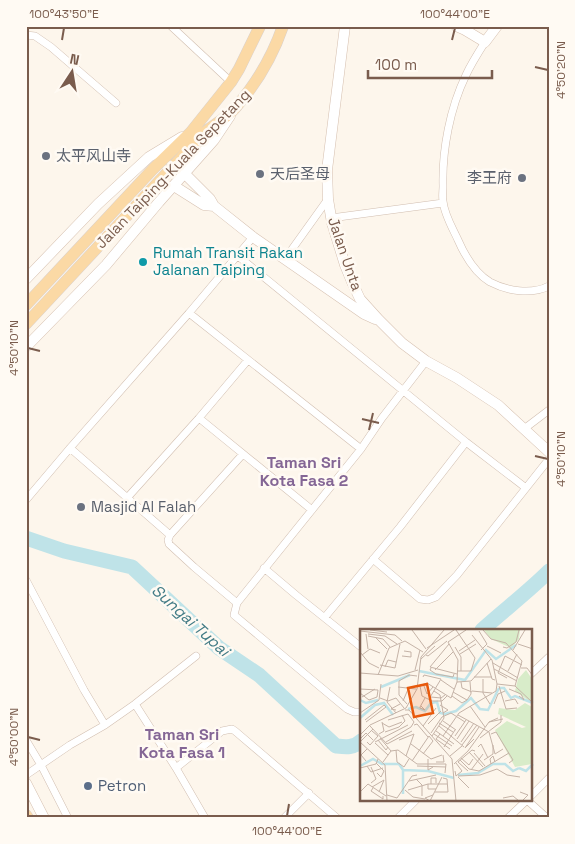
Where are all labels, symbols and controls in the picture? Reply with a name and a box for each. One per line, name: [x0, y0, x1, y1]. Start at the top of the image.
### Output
text: 100°43'50"E: [29, 6, 99, 22]
text: 100°44'00"E: [420, 6, 490, 22]
text: 4°50'20"N: [553, 41, 569, 99]
north arrow: [48, 48, 98, 98]
scale bar: [368, 48, 491, 80]
text: N: [68, 50, 81, 69]
text: 100 m: [375, 55, 417, 74]
street label: Jalan Taiping-Kuala Sepetang: [91, 85, 254, 252]
place label: 太平风山寺: [56, 146, 131, 165]
marker: 太平风山寺: [40, 150, 52, 162]
place label: 天后圣母: [270, 164, 330, 183]
marker: 天后圣母: [254, 168, 266, 180]
place label: 李王府: [467, 168, 512, 187]
marker: 李王府: [516, 172, 528, 184]
street label: Jalan Unta: [324, 214, 367, 294]
place label: Rumah Transit Rakan Jalanan Taiping: [153, 243, 303, 279]
marker: Rumah Transit Rakan Jalanan Taiping: [137, 256, 149, 268]
text: 4°50'10"N: [6, 320, 22, 376]
text: 4°50'10"N: [553, 431, 569, 487]
district label: Taman Sri Kota Fasa 2: [260, 452, 348, 491]
place label: Masjid Al Falah: [91, 497, 196, 516]
marker: Masjid Al Falah: [75, 501, 87, 513]
water label: Sungai Tupai: [147, 580, 236, 662]
inset map: [360, 629, 532, 802]
text: 4°50'00"N: [6, 708, 22, 766]
district label: Taman Sri Kota Fasa 1: [139, 724, 225, 763]
place label: Petron: [98, 776, 146, 795]
marker: Petron: [82, 780, 94, 792]
text: 100°44'00"E: [252, 823, 322, 839]

